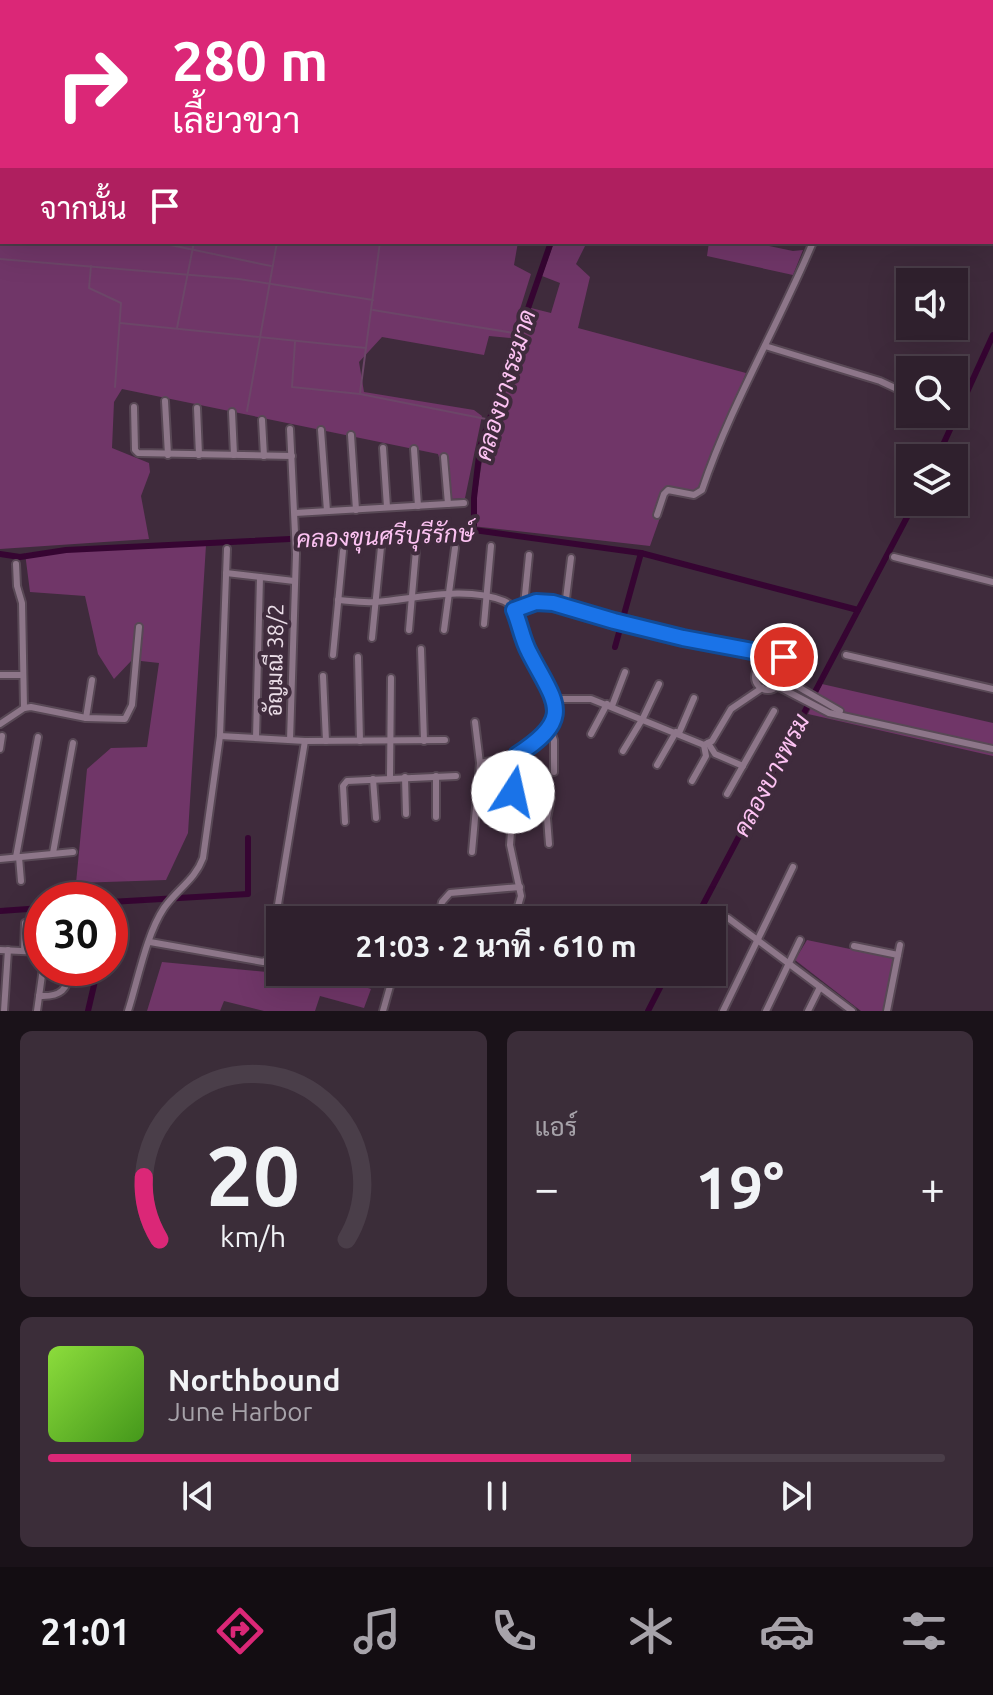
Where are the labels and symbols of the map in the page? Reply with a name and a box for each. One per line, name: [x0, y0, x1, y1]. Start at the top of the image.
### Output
water label: คลองบางระมาด: [469, 306, 541, 464]
water label: คลองขุนศรีบุรีรักษ์: [296, 517, 477, 556]
street label: อัญมณี 38/2: [261, 603, 289, 717]
pin: [750, 623, 818, 691]
water label: คลองบางพรม: [727, 709, 815, 841]
position arrow: [471, 750, 555, 834]
speed limit sign: 30: [24, 882, 128, 986]

